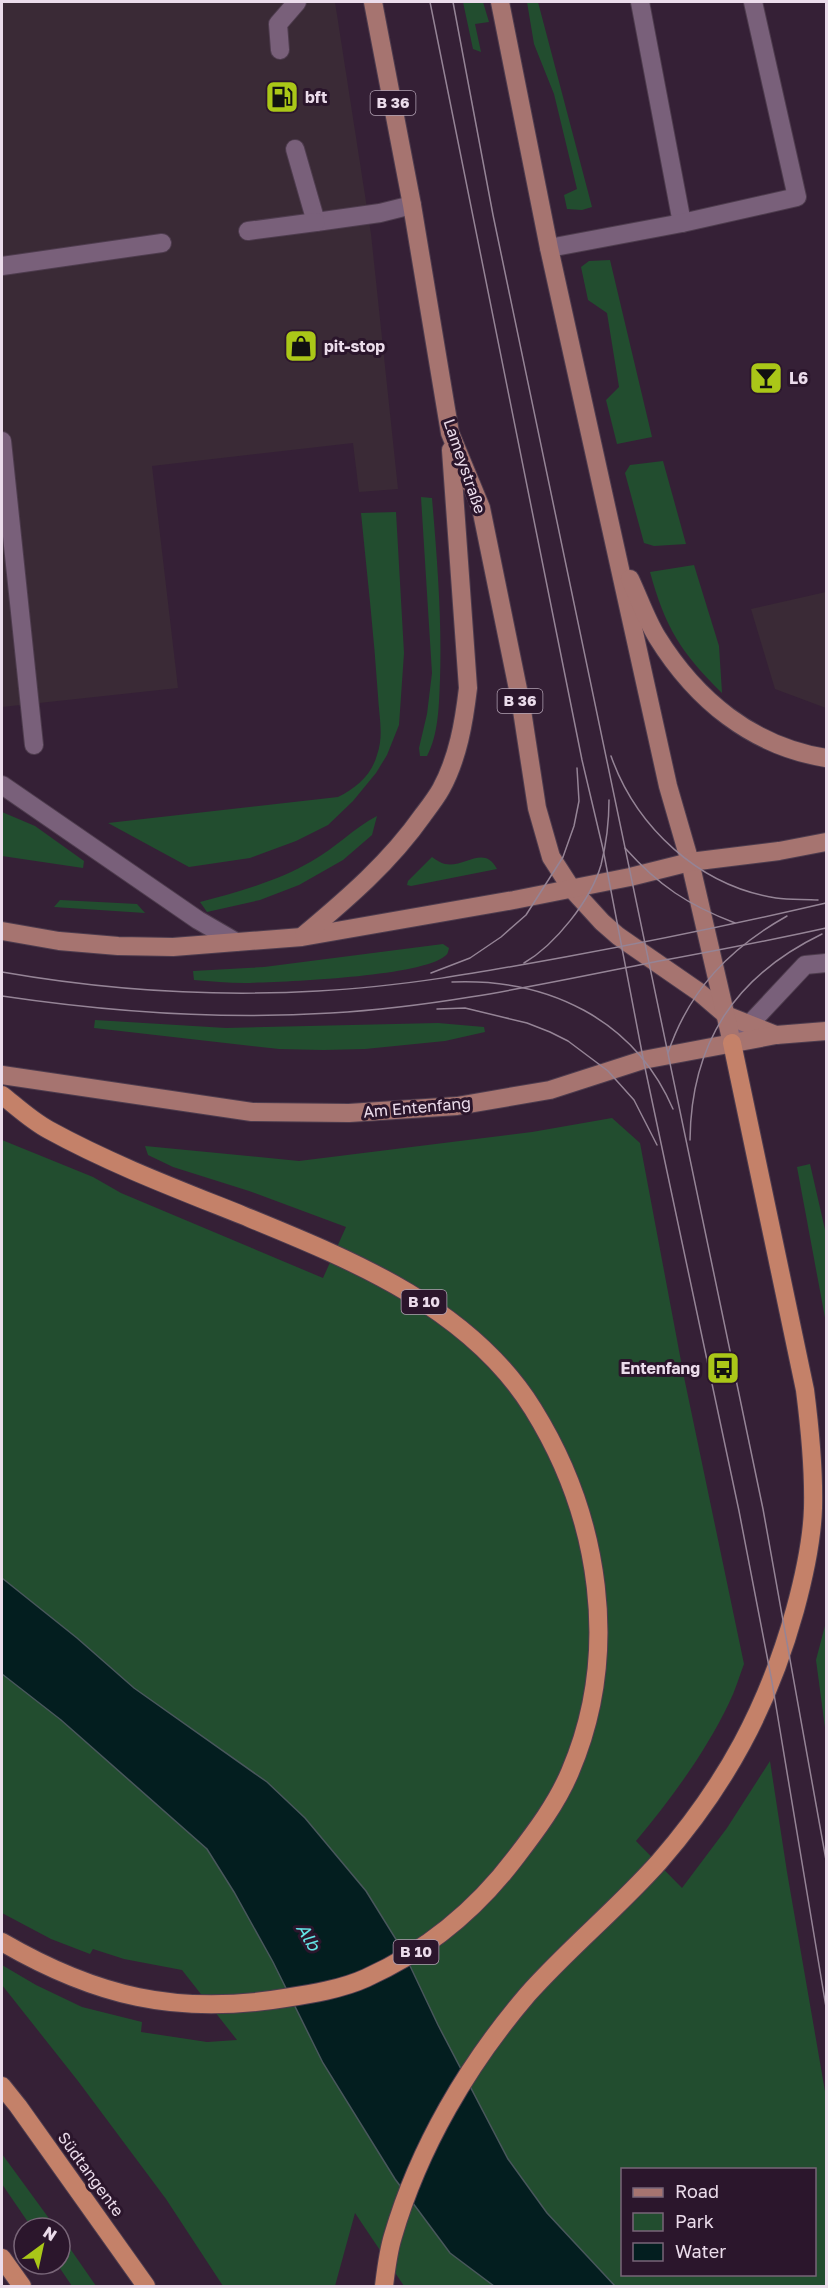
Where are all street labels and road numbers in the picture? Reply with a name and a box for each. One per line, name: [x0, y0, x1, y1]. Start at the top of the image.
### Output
road number: B 36: [370, 91, 416, 115]
street label: Lameystraße: [439, 416, 491, 516]
road number: B 36: [498, 689, 542, 713]
street label: Am Entenfang: [362, 1092, 472, 1122]
road number: B 10: [402, 1290, 446, 1314]
road number: B 10: [394, 1940, 438, 1964]
street label: Südtangente: [54, 2128, 128, 2220]

